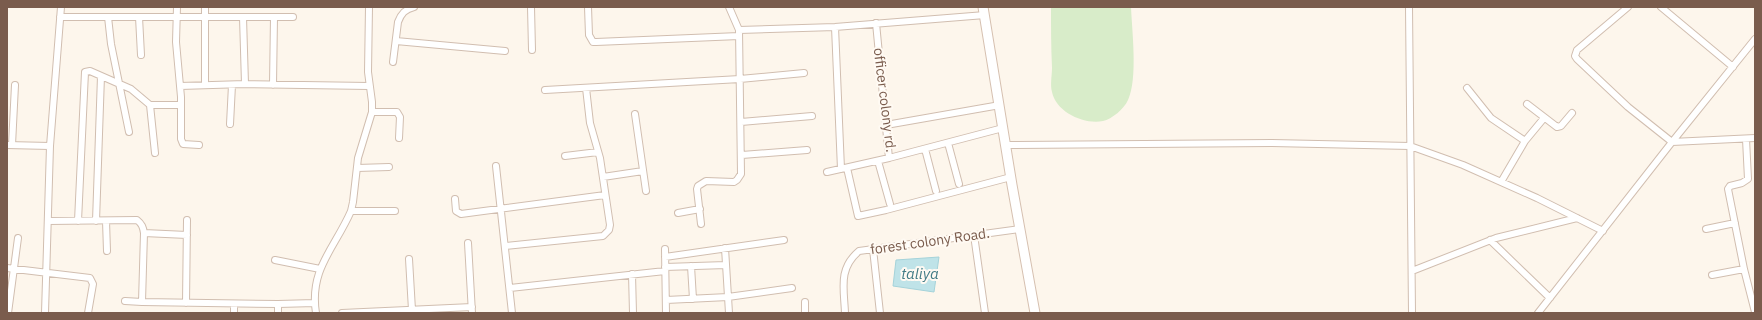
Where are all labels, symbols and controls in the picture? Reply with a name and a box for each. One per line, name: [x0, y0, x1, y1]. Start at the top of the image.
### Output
street label: officer colony rd.: [870, 47, 900, 153]
street label: forest colony Road.: [869, 224, 991, 258]
water label: taliya: [901, 264, 939, 283]

